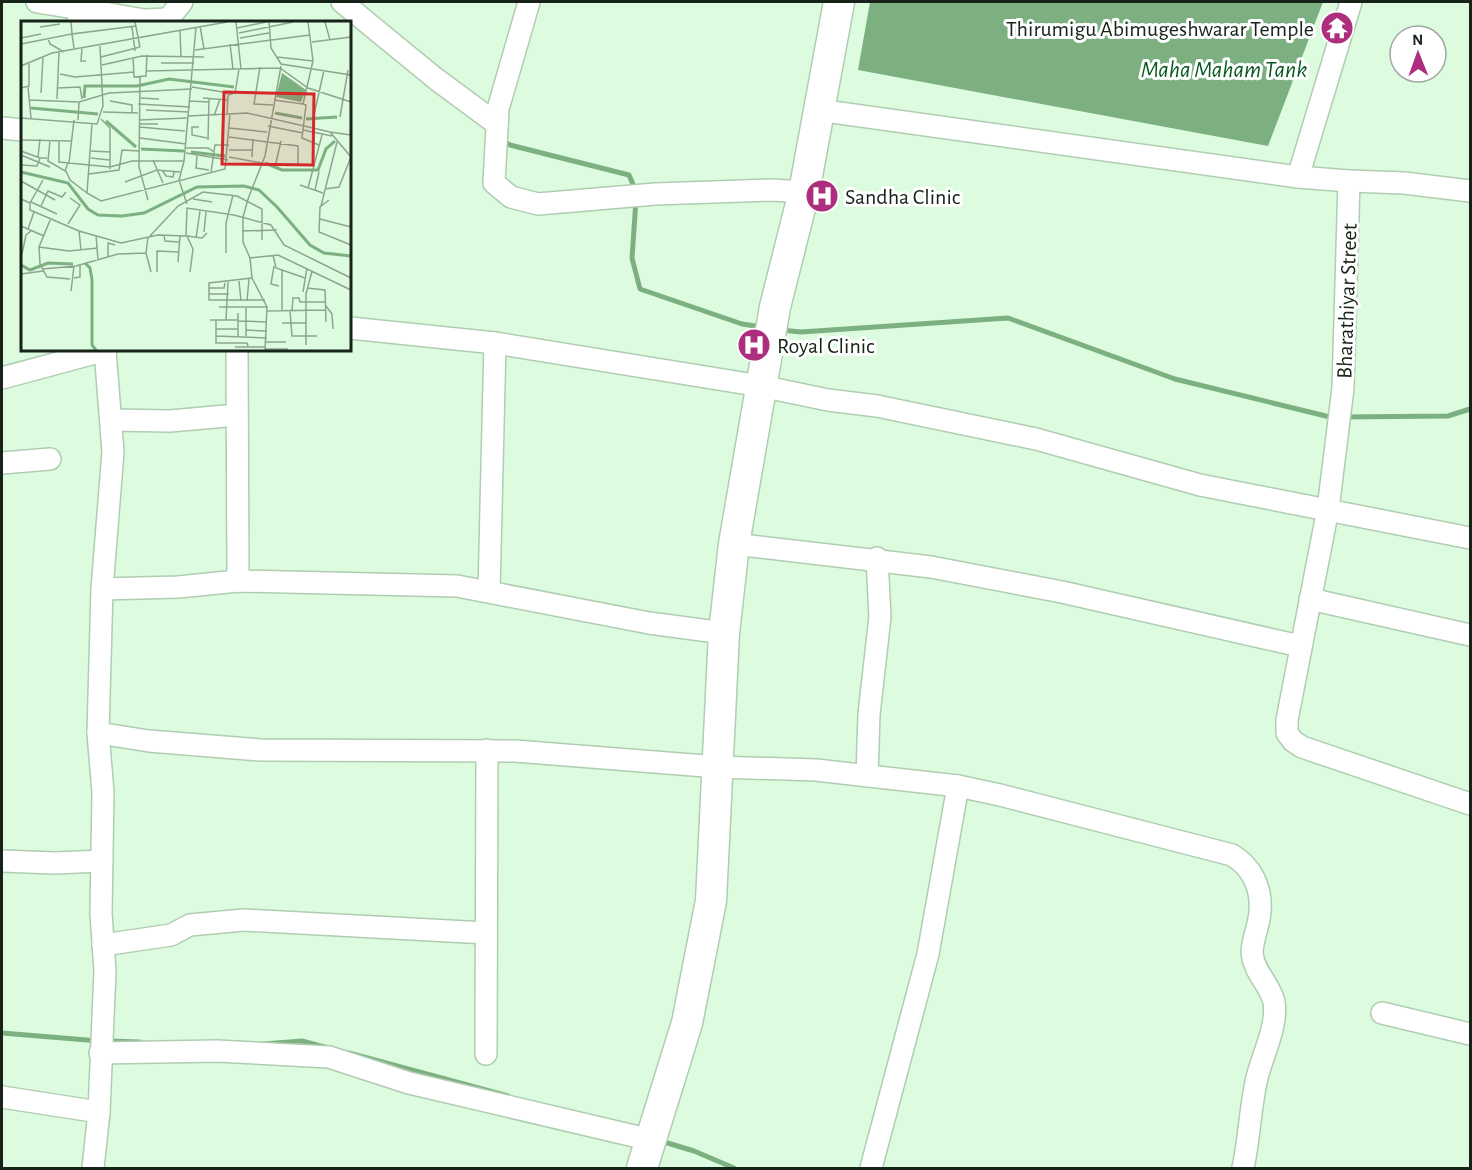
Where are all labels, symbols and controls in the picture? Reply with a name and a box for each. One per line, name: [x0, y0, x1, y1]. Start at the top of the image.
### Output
temple icon: Thirumigu Abimugeshwarar Temple: [1319, 10, 1355, 46]
place label: Thirumigu Abimugeshwarar Temple: [1006, 18, 1314, 40]
inset map: [21, 21, 351, 351]
north arrow: [1388, 24, 1448, 84]
text: N: [1412, 32, 1423, 48]
water label: Maha Maham Tank: [1141, 58, 1307, 82]
hospital icon: Sandha Clinic: [804, 178, 840, 214]
place label: Sandha Clinic: [845, 186, 961, 208]
street label: Bharathiyar Street: [1333, 223, 1361, 379]
hospital icon: Royal Clinic: [736, 327, 772, 363]
place label: Royal Clinic: [777, 335, 875, 357]

